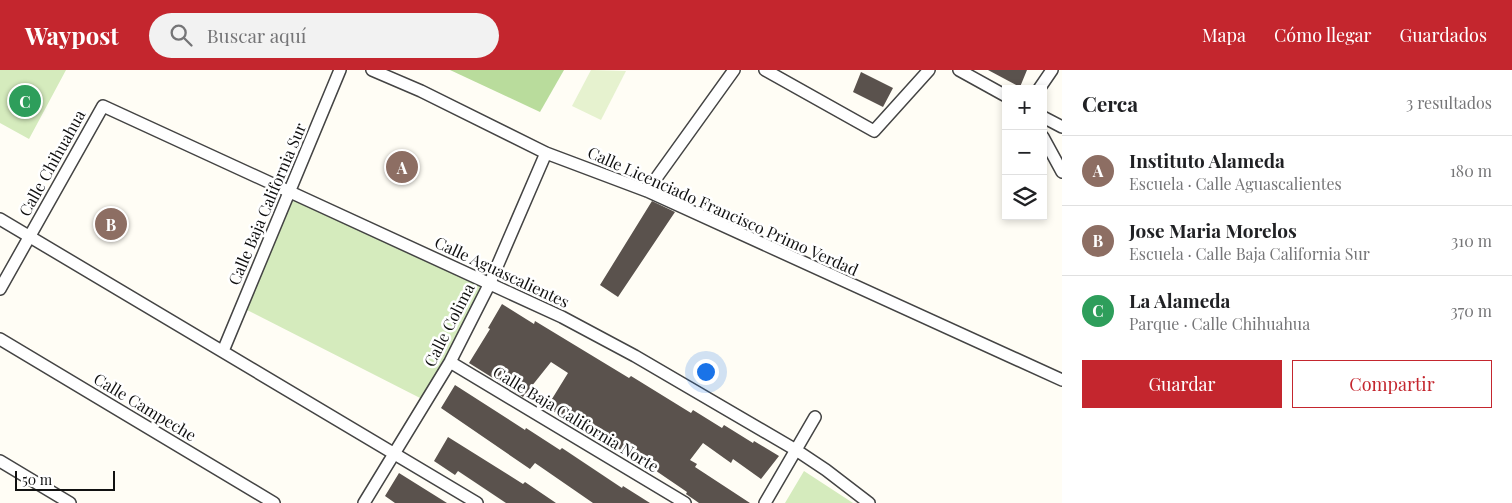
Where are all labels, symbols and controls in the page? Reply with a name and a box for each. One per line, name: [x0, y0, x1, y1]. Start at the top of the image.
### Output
search box: [149, 13, 499, 58]
text: Waypost: [25, 19, 119, 51]
icon: search: [167, 21, 195, 49]
text: Buscar aquí: [207, 22, 306, 48]
text: Mapa: [1202, 23, 1246, 47]
text: Cómo llegar: [1274, 23, 1371, 47]
text: Guardados: [1399, 23, 1487, 47]
pin: C: [9, 82, 41, 120]
map controls: [1002, 85, 1047, 220]
button: +: [1002, 85, 1047, 130]
text: Cerca: [1082, 89, 1138, 117]
text: 3 resultados: [1406, 92, 1492, 113]
street label: Calle Chihuahua: [14, 106, 89, 220]
street label: Calle Baja California Sur: [223, 120, 310, 288]
button: −: [1002, 130, 1047, 175]
street label: Calle Licenciado Francisco Primo Verdad: [585, 141, 862, 280]
text: Instituto Alameda: [1129, 147, 1285, 173]
pin: A: [386, 148, 418, 186]
text: A: [1093, 160, 1103, 181]
text: 180 m: [1450, 160, 1492, 181]
text: Escuela · Calle Aguascalientes: [1129, 173, 1342, 194]
button: layers: [1002, 175, 1047, 220]
pin: B: [95, 205, 127, 243]
text: Jose Maria Morelos: [1129, 217, 1297, 243]
text: B: [1093, 230, 1103, 251]
text: 310 m: [1451, 230, 1492, 251]
street label: Calle Aguascalientes: [432, 231, 573, 312]
text: Escuela · Calle Baja California Sur: [1129, 243, 1370, 264]
street label: Calle Colima: [419, 279, 479, 370]
text: La Alameda: [1129, 287, 1230, 313]
text: C: [1092, 300, 1104, 321]
text: 370 m: [1450, 300, 1492, 321]
text: Parque · Calle Chihuahua: [1129, 313, 1310, 334]
your location: [693, 359, 719, 385]
button: Guardar: [1082, 360, 1282, 408]
button: Compartir: [1292, 360, 1492, 408]
street label: Calle Baja California Norte: [489, 361, 663, 476]
street label: Calle Campeche: [90, 368, 200, 445]
scale bar: [15, 468, 115, 491]
text: 50 m: [22, 470, 52, 489]

